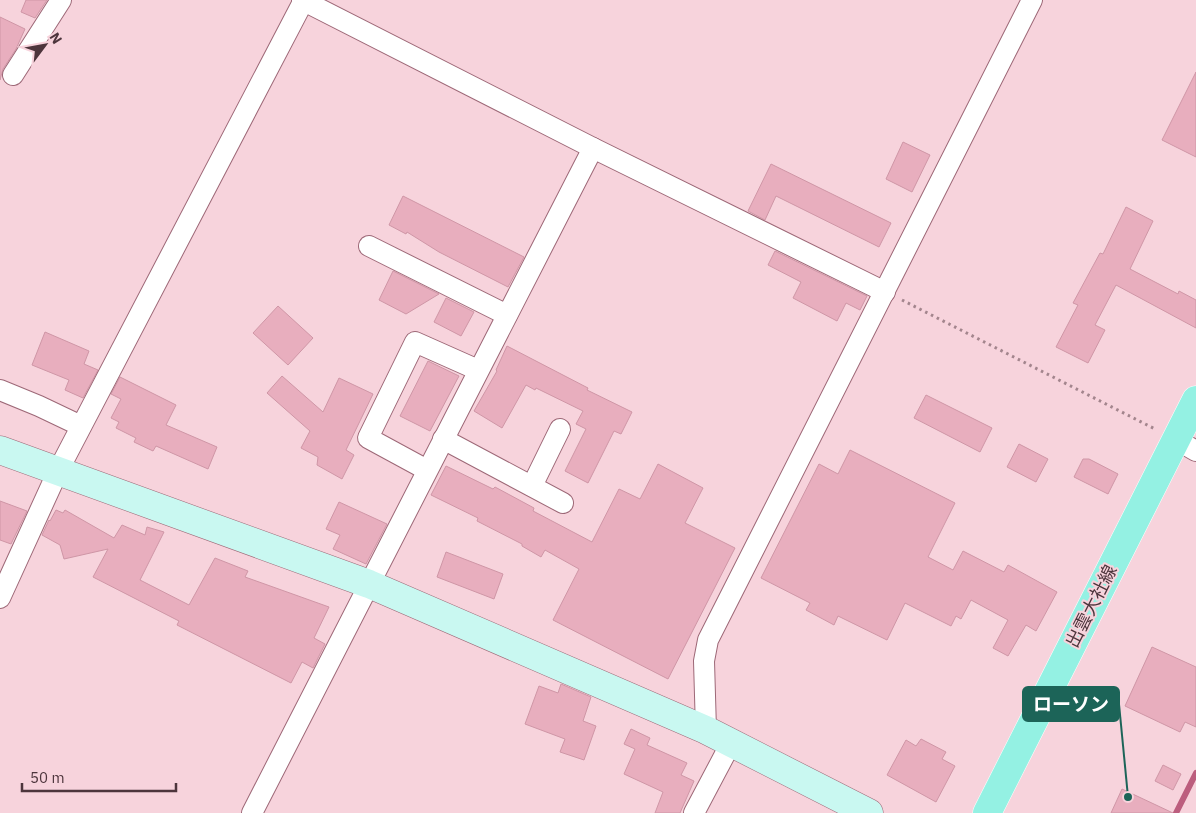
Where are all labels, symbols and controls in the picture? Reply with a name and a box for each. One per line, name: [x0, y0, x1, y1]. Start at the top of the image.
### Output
north arrow: [20, 20, 70, 70]
text: N: [46, 29, 66, 47]
street label: 出雲大社線: [1060, 561, 1122, 651]
callout: ローソン: [1023, 687, 1119, 721]
text: ローソン: [1033, 692, 1109, 716]
scale bar: [22, 760, 176, 792]
text: 50 m: [30, 768, 65, 787]

